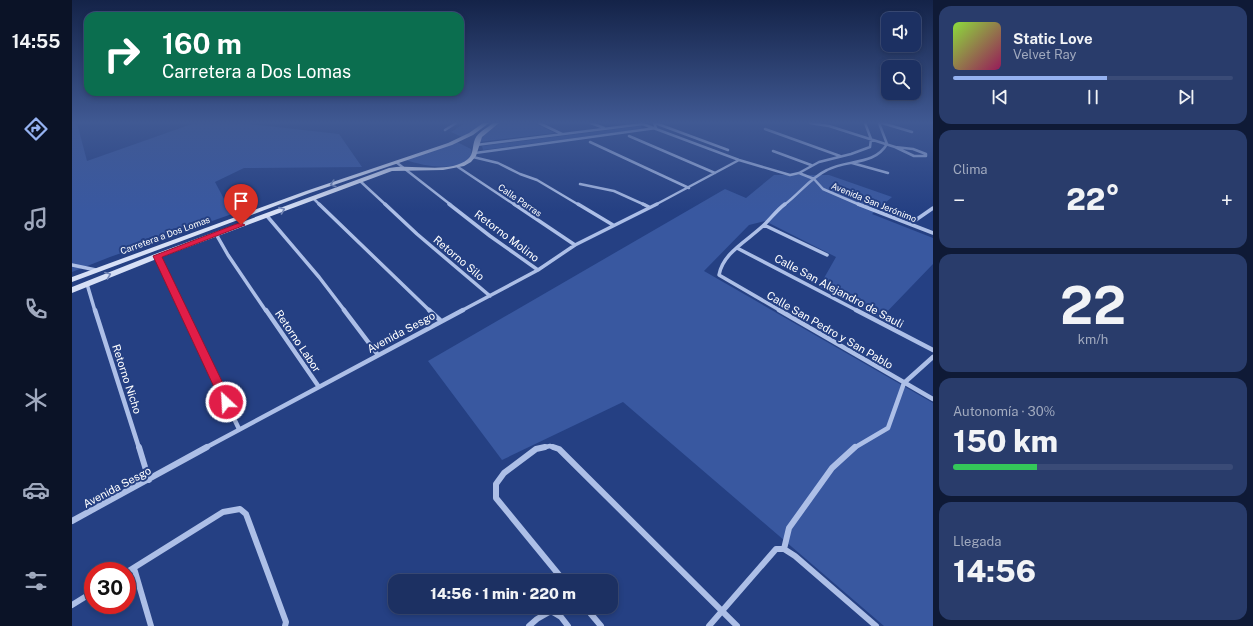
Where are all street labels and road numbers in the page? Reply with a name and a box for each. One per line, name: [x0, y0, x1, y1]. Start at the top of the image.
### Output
street label: Avenida San Jerónimo: [830, 180, 918, 224]
street label: Calle Parras: [496, 181, 544, 219]
street label: Retorno Molino: [472, 208, 542, 264]
street label: Carretera a Dos Lomas: [119, 214, 212, 256]
street label: Retorno Silo: [431, 233, 487, 283]
street label: Calle San Alejandro de Sauli: [772, 252, 906, 330]
street label: Calle San Pedro y San Pablo: [765, 289, 895, 371]
street label: Retorno Labor: [273, 308, 323, 374]
street label: Avenida Sesgo: [365, 309, 437, 355]
street label: Retorno Nicho: [110, 343, 144, 415]
street label: Avenida Sesgo: [81, 464, 153, 510]

